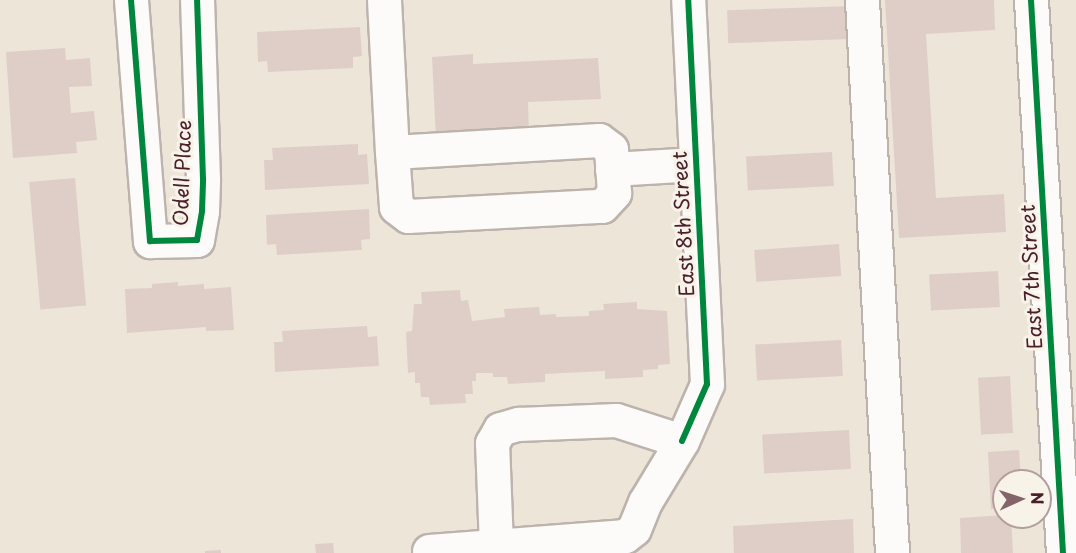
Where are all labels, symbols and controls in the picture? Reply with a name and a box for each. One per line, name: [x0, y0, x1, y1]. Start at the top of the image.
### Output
street label: Odell Place: [168, 119, 196, 227]
street label: East 8th Street: [667, 150, 699, 298]
street label: East 7th Street: [1015, 204, 1047, 350]
north arrow: [992, 469, 1052, 529]
text: N: [1026, 491, 1050, 505]

